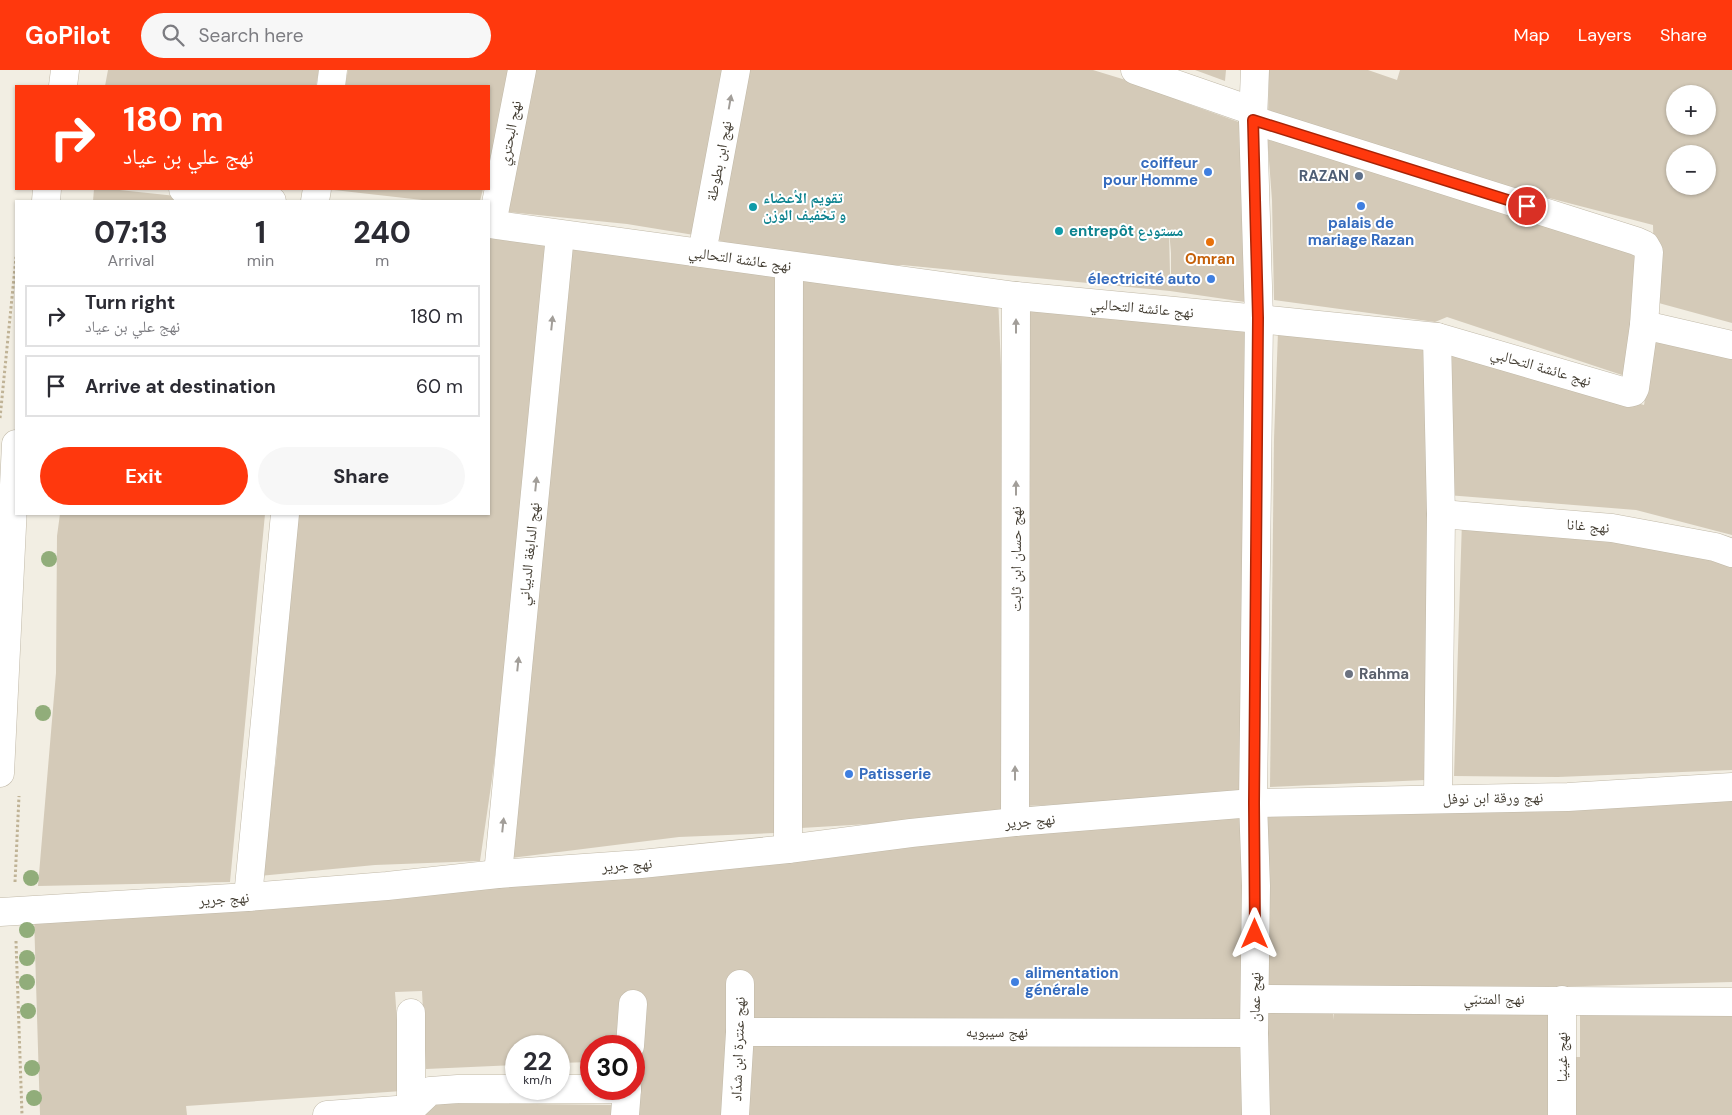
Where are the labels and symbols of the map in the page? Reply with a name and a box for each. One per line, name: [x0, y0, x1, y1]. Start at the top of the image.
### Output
one-way arrow: [727, 93, 735, 109]
street label: نهج البحتري: [494, 99, 528, 167]
street label: نهج ابن بطوطة: [701, 119, 737, 203]
place label: coiffeur pour Homme: [1103, 153, 1198, 190]
marker: coiffeur pour Homme: [1202, 166, 1214, 178]
place label: RAZAN: [1299, 166, 1349, 186]
marker: RAZAN: [1353, 170, 1365, 182]
pin: [1506, 185, 1548, 227]
place label: تقويم الأعضاء و تخفيف الوزن: [763, 188, 846, 225]
marker: palais de mariage Razan: [1355, 200, 1367, 212]
marker: تقويم الأعضاء و تخفيف الوزن: [747, 201, 759, 213]
place label: palais de mariage Razan: [1308, 213, 1414, 250]
place label: entrepôt مستودع: [1069, 221, 1183, 241]
marker: entrepôt مستودع: [1053, 225, 1065, 237]
marker: Omran: [1204, 236, 1216, 248]
street label: نهج عائشة التحالبي: [687, 242, 793, 278]
place label: Omran: [1185, 249, 1235, 269]
place label: électricité auto: [1088, 269, 1201, 289]
marker: électricité auto: [1205, 273, 1217, 285]
street label: نهج عائشة التحالبي: [1089, 294, 1195, 324]
one-way arrow: [548, 314, 556, 330]
one-way arrow: [1012, 318, 1020, 334]
street label: نهج عائشة التحالبي: [1488, 343, 1594, 393]
one-way arrow: [532, 476, 540, 492]
one-way arrow: [1012, 480, 1020, 496]
street label: نهج الدابغة الدبياني: [514, 501, 546, 607]
street label: نهج حسان ابن ثابت: [1006, 506, 1026, 612]
street label: نهج غانا: [1566, 514, 1610, 538]
one-way arrow: [515, 655, 523, 671]
place label: Rahma: [1359, 664, 1409, 684]
marker: Rahma: [1343, 668, 1355, 680]
place label: Patisserie: [859, 764, 931, 784]
one-way arrow: [1011, 765, 1019, 781]
marker: Patisserie: [843, 768, 855, 780]
street label: نهج ورقة ابن نوفل: [1443, 787, 1543, 809]
street label: نهج جرير: [1003, 809, 1056, 833]
one-way arrow: [499, 817, 507, 833]
street label: نهج جرير: [600, 853, 653, 877]
street label: نهج جرير: [197, 887, 250, 911]
position arrow: [1228, 907, 1280, 959]
place label: alimentation générale: [1025, 963, 1119, 1000]
street label: نهج عمان: [1245, 972, 1265, 1022]
marker: alimentation générale: [1009, 976, 1021, 988]
street label: نهج المتنبّي: [1463, 989, 1525, 1011]
street label: نهج عنترة ابن شدّاد: [726, 996, 750, 1102]
street label: نهج سيبويه: [966, 1022, 1028, 1042]
street label: نهج غينيا: [1552, 1032, 1572, 1082]
speed limit sign: 30: [580, 1035, 645, 1100]

